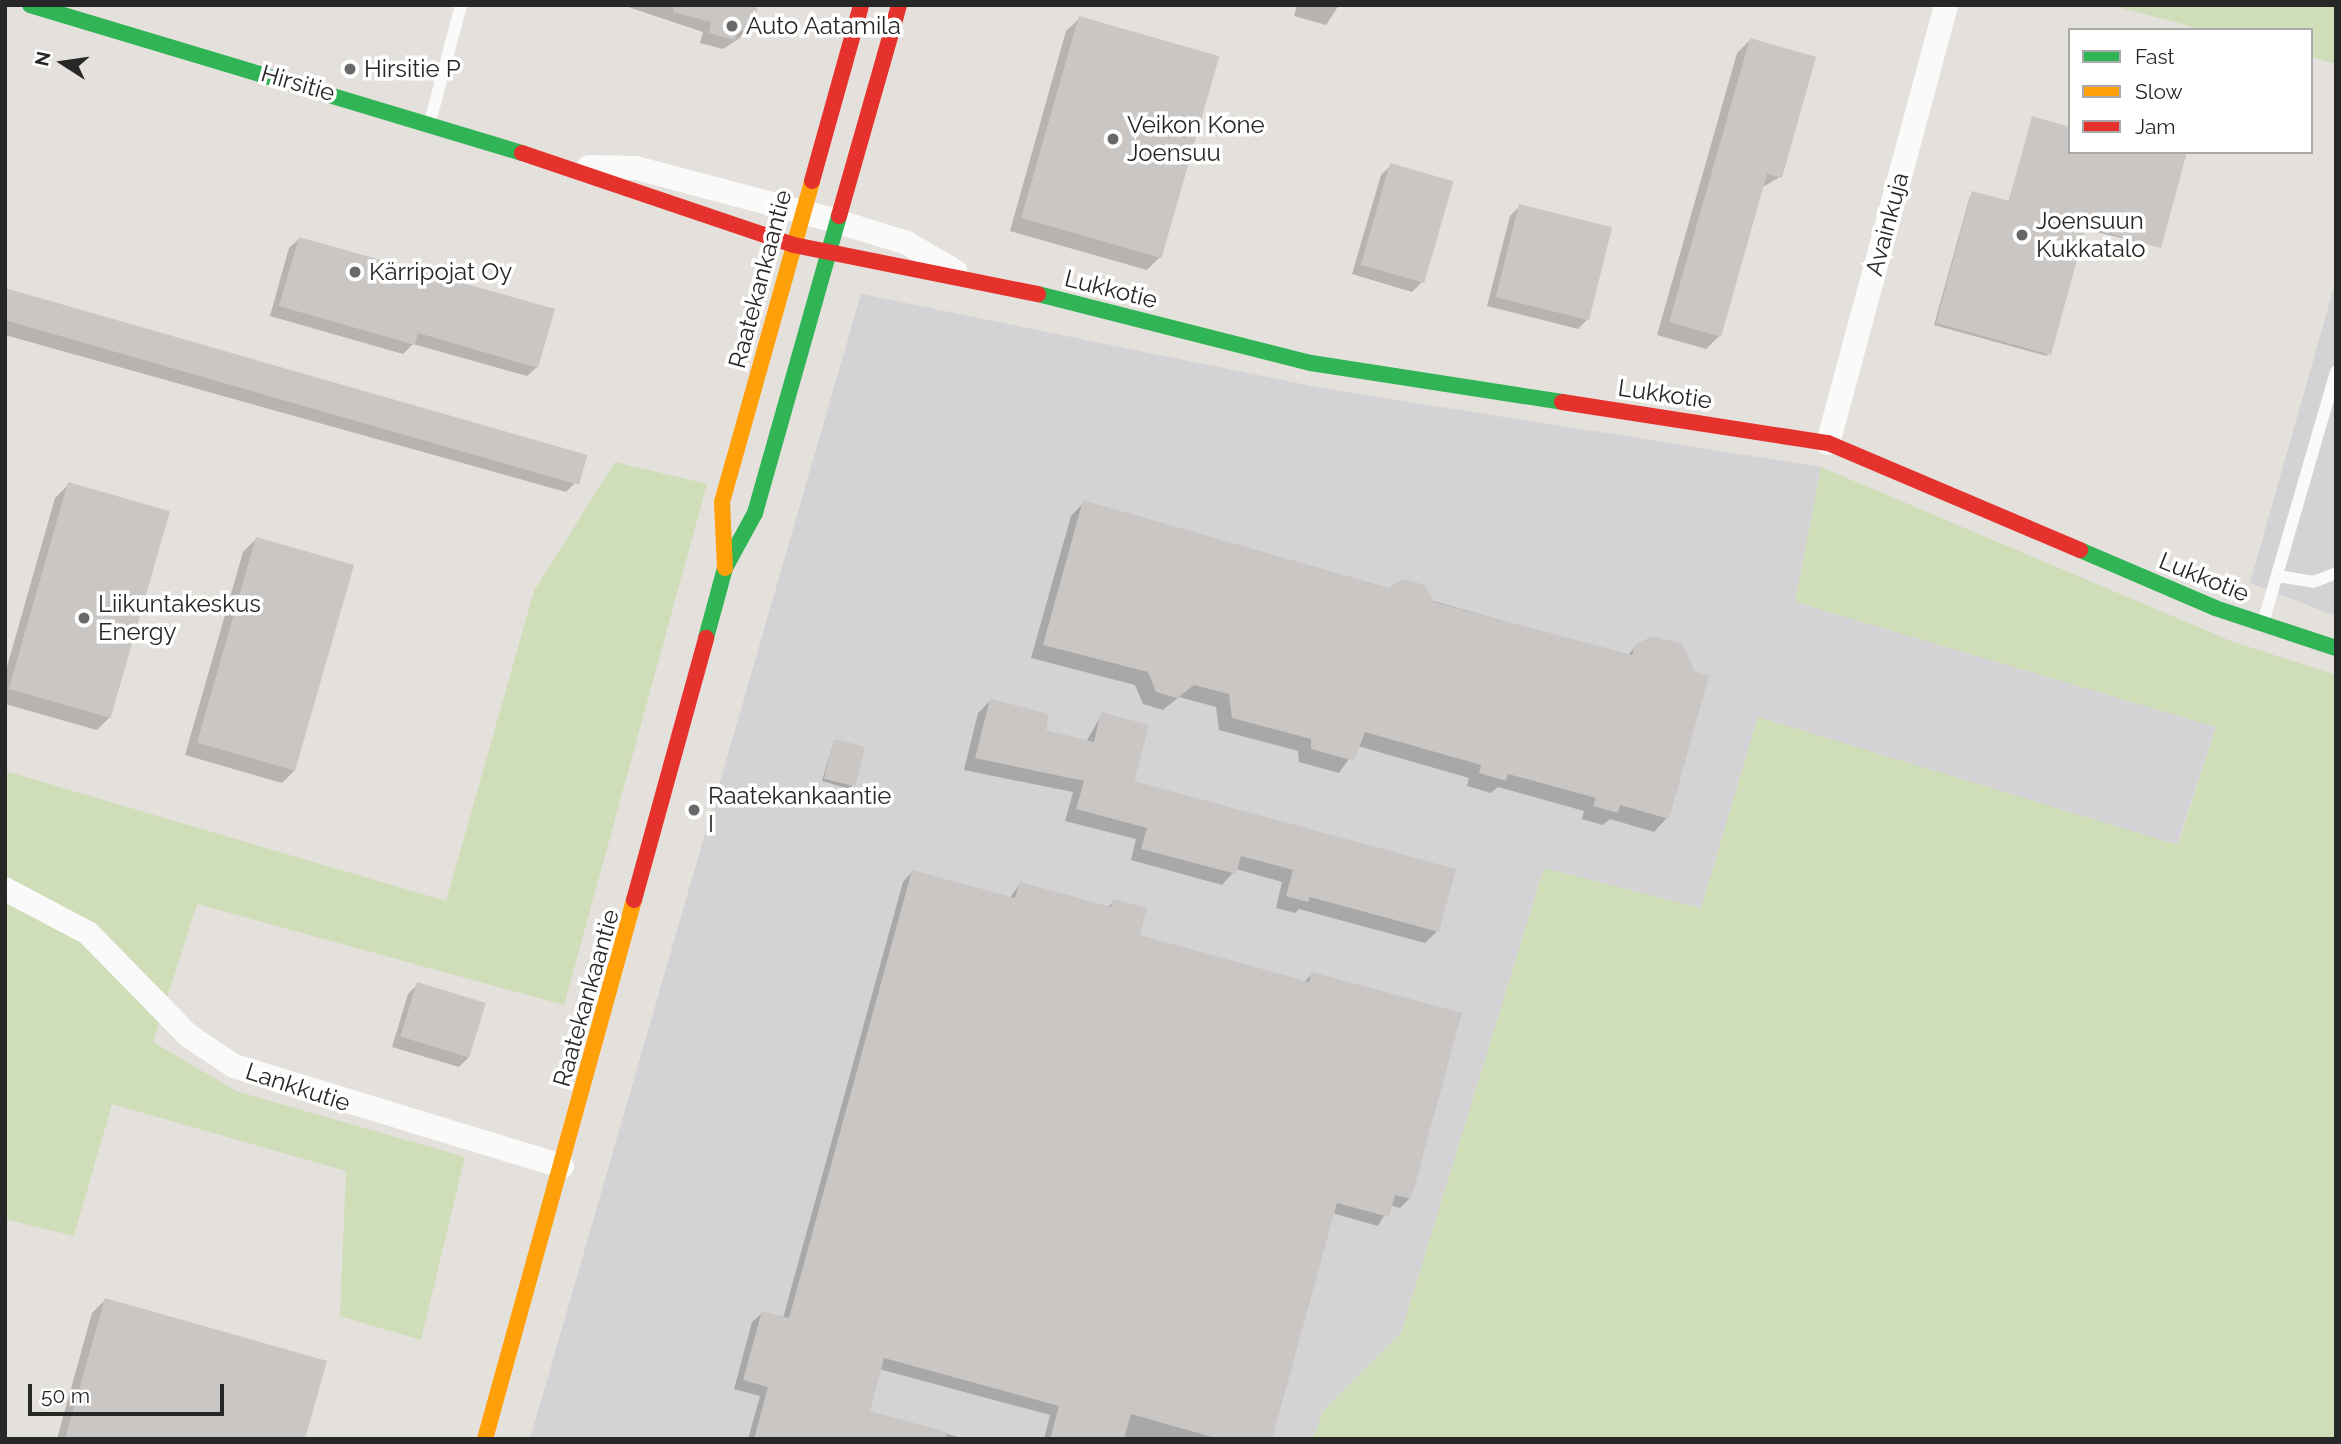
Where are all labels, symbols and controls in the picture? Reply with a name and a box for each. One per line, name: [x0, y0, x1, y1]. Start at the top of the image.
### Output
place label: Auto Aatamila: [746, 12, 901, 40]
marker: Auto Aatamila: [724, 18, 740, 34]
north arrow: [28, 28, 98, 98]
legend: [2068, 28, 2313, 154]
text: Fast: [2135, 44, 2175, 69]
text: N: [30, 49, 55, 68]
place label: Hirsitie P: [364, 55, 461, 83]
street label: Hirsitie: [258, 59, 338, 107]
marker: Hirsitie P: [342, 61, 358, 77]
text: Slow: [2135, 79, 2183, 104]
place label: Veikon Kone Joensuu: [1127, 111, 1265, 167]
text: Jam: [2135, 114, 2176, 139]
marker: Veikon Kone Joensuu: [1105, 131, 1121, 147]
street label: Avainkuja: [1859, 169, 1915, 279]
street label: Raatekankaantie: [722, 187, 798, 371]
place label: Joensuun Kukkatalo: [2036, 207, 2146, 263]
marker: Joensuun Kukkatalo: [2014, 227, 2030, 243]
place label: Kärripojat Oy: [369, 258, 512, 286]
marker: Kärripojat Oy: [347, 264, 363, 280]
street label: Lukkotie: [1062, 264, 1160, 314]
street label: Lukkotie: [1616, 373, 1714, 415]
street label: Lukkotie: [2155, 546, 2253, 608]
place label: Liikuntakeskus Energy: [98, 590, 261, 646]
marker: Liikuntakeskus Energy: [76, 610, 92, 626]
place label: Raatekankaantie I: [708, 782, 891, 838]
marker: Raatekankaantie I: [686, 802, 702, 818]
street label: Raatekankaantie: [547, 906, 625, 1090]
street label: Lankkutie: [242, 1057, 354, 1117]
scale bar: [32, 1370, 228, 1414]
text: 50 m: [41, 1383, 90, 1408]

